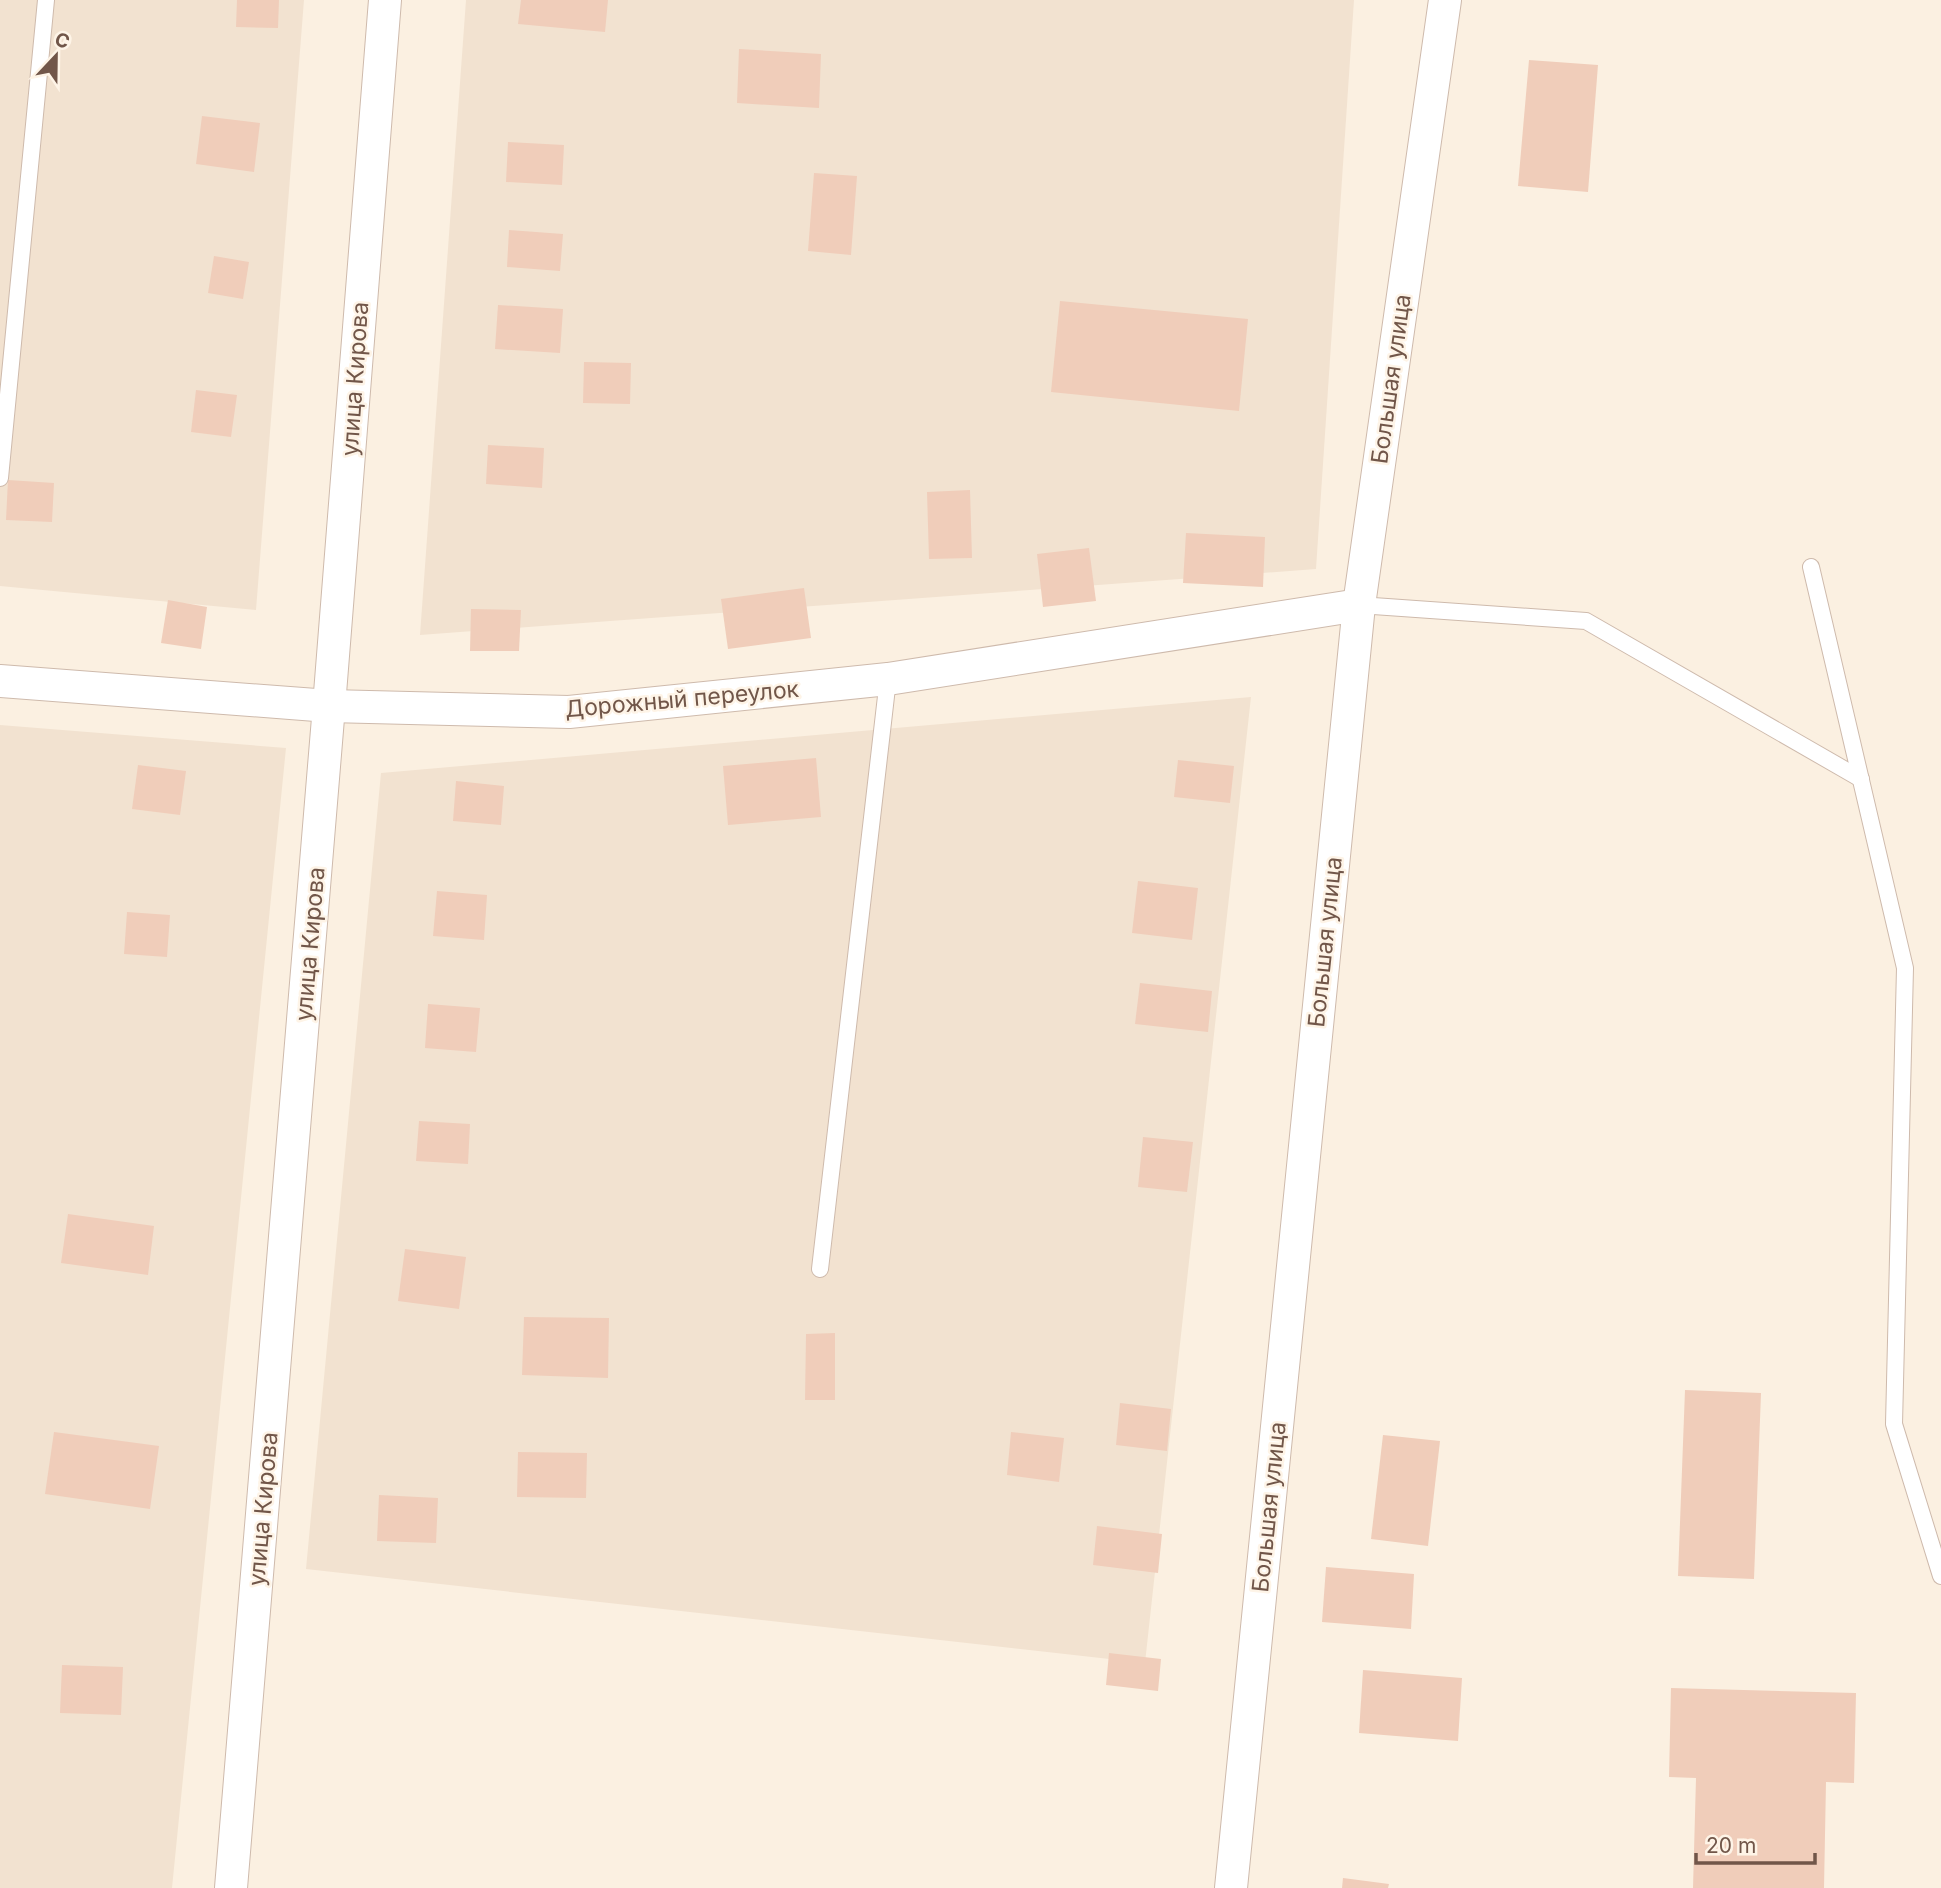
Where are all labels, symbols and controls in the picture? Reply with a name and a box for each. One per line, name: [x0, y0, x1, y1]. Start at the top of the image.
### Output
north arrow: [21, 21, 91, 91]
text: С: [51, 27, 73, 54]
street label: Большая улица: [1365, 292, 1417, 466]
street label: улица Кирова: [336, 301, 374, 457]
street label: Дорожный переулок: [564, 675, 801, 723]
street label: Большая улица: [1302, 855, 1348, 1029]
street label: улица Кирова: [289, 866, 331, 1022]
street label: Большая улица: [1246, 1420, 1292, 1594]
street label: улица Кирова: [242, 1431, 284, 1587]
scale bar: [1696, 1822, 1815, 1866]
text: 20 m: [1706, 1833, 1756, 1858]

